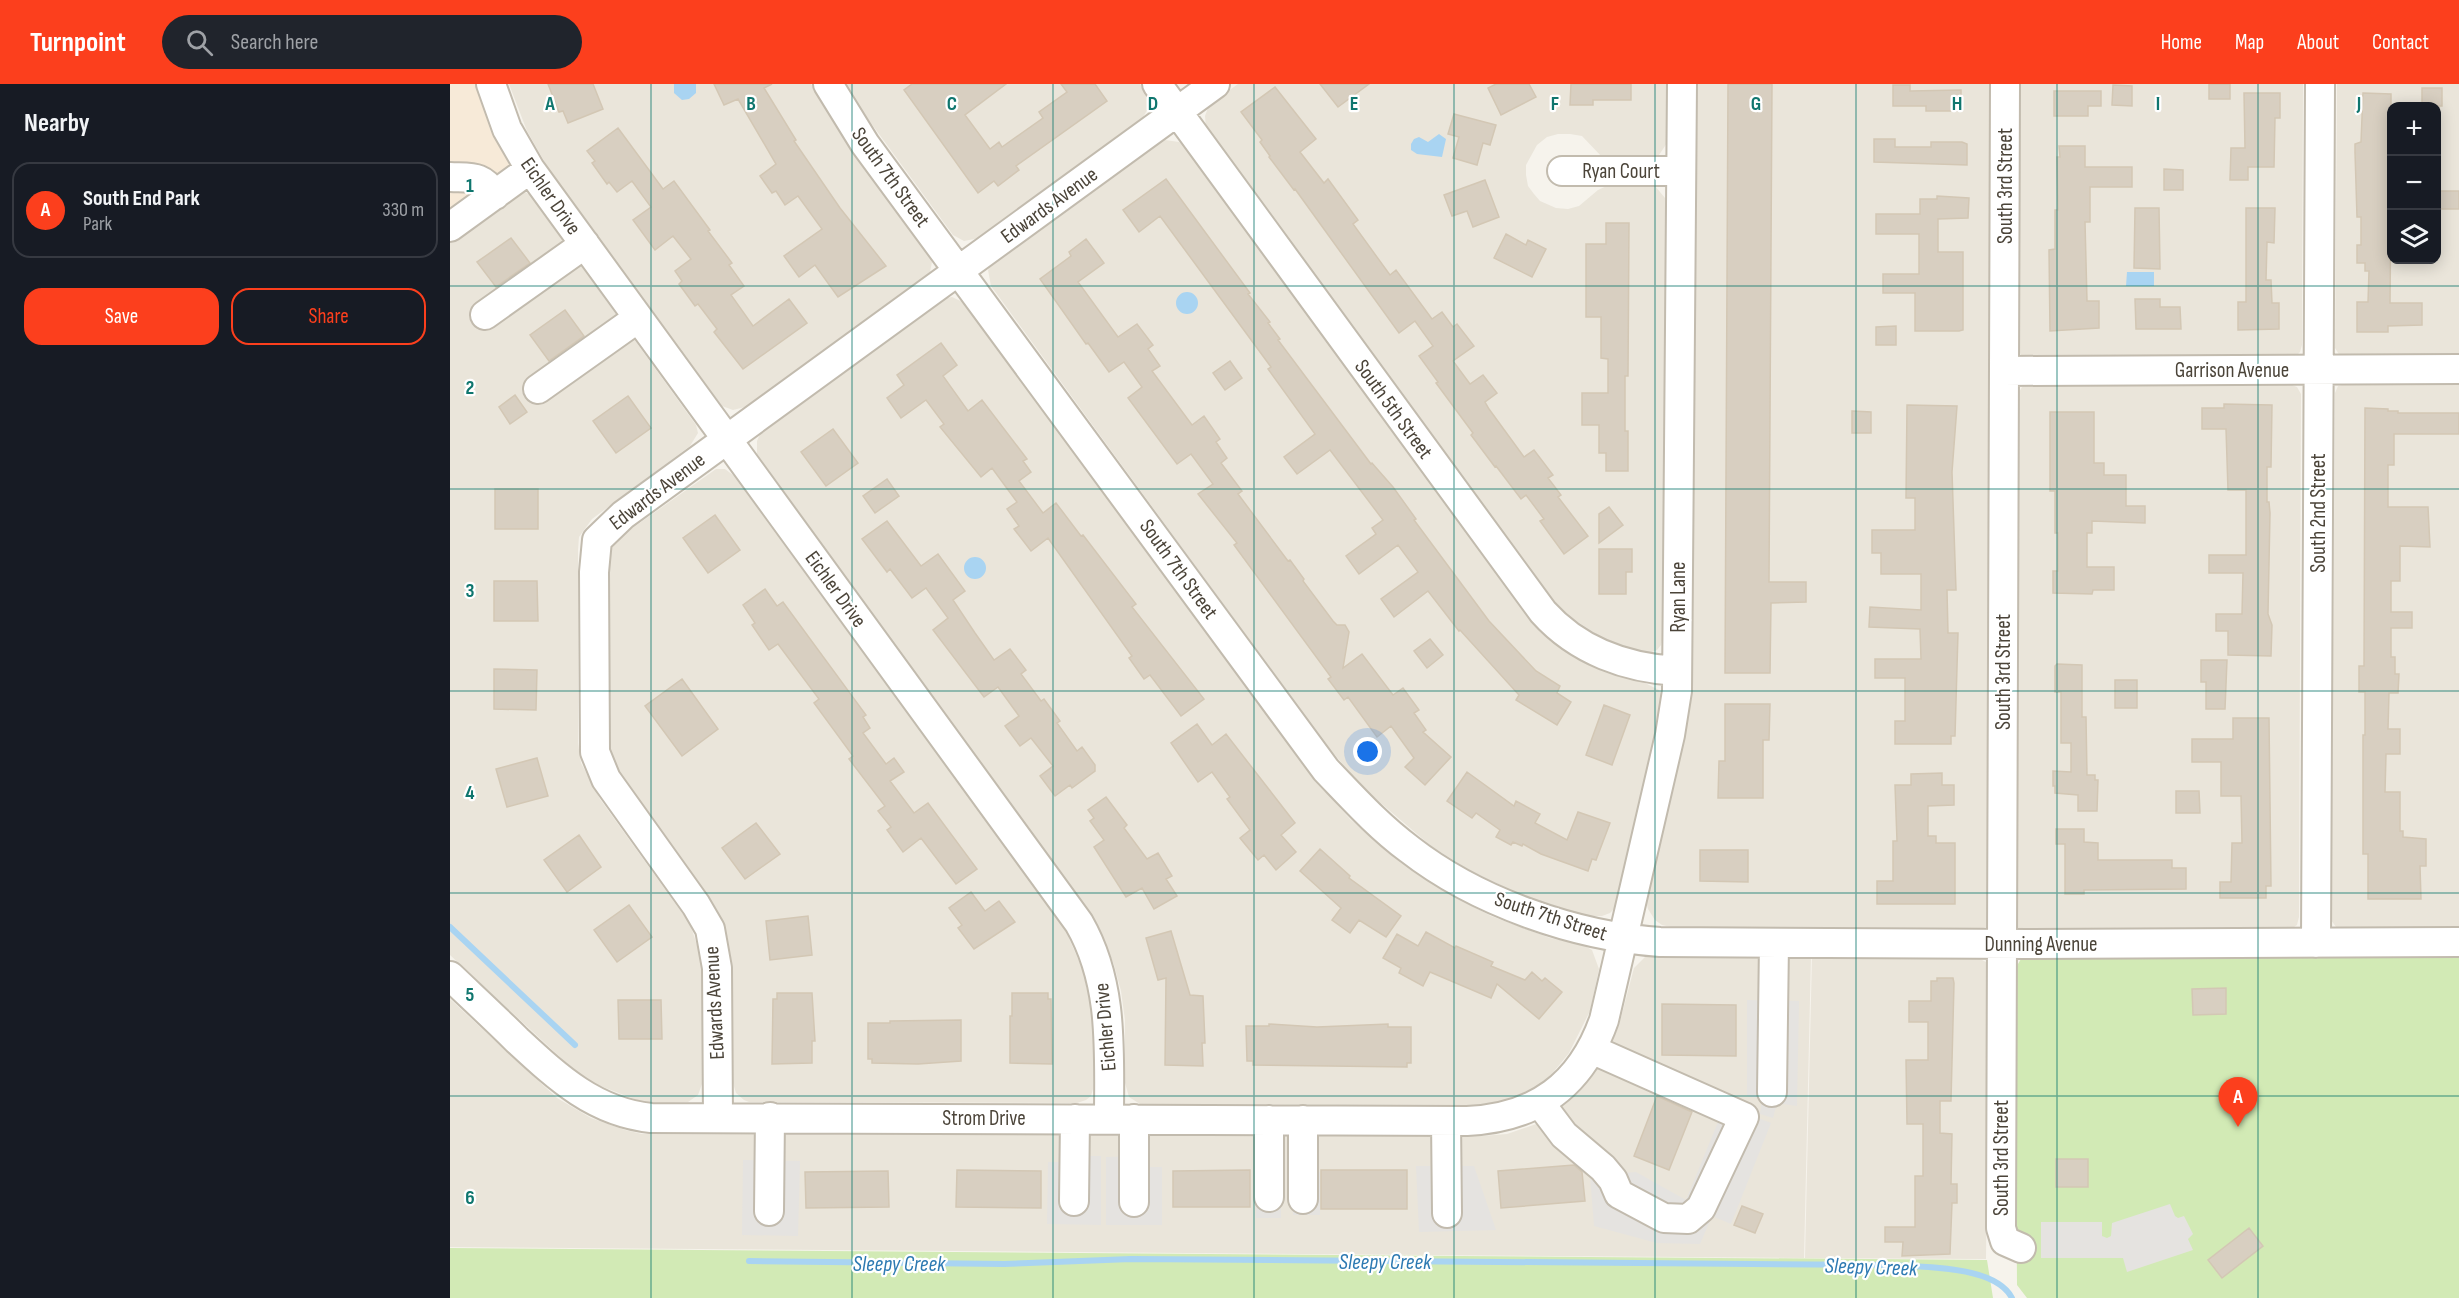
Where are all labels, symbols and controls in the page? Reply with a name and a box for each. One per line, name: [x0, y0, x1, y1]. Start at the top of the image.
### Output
search box: [162, 15, 582, 69]
text: Turnpoint: [30, 26, 126, 59]
icon: search: [183, 26, 216, 59]
text: Search here: [231, 29, 318, 56]
text: Home: [2161, 30, 2202, 55]
text: Map: [2235, 30, 2264, 55]
text: About: [2297, 30, 2339, 55]
text: Contact: [2372, 30, 2429, 55]
text: A: [544, 92, 555, 116]
text: B: [746, 92, 756, 116]
text: C: [947, 92, 957, 116]
text: D: [1148, 92, 1158, 116]
text: E: [1350, 92, 1358, 116]
text: F: [1551, 92, 1559, 116]
text: G: [1751, 92, 1761, 116]
text: H: [1952, 92, 1962, 116]
text: I: [2156, 92, 2160, 116]
text: J: [2356, 92, 2361, 116]
map controls: [2387, 102, 2441, 264]
button: +: [2387, 102, 2441, 156]
text: Nearby: [24, 108, 90, 139]
street label: South 7th Street: [846, 123, 935, 232]
street label: South 3rd Street: [1993, 128, 2018, 244]
street label: Eichler Drive: [515, 153, 586, 240]
button: −: [2387, 156, 2441, 210]
street label: Ryan Court: [1582, 159, 1660, 184]
street label: Edwards Avenue: [996, 162, 1103, 249]
text: 1: [466, 174, 474, 198]
text: South End Park: [83, 185, 200, 212]
text: A: [41, 198, 50, 222]
text: 330 m: [382, 198, 424, 222]
button: layers: [2387, 210, 2441, 264]
text: Park: [83, 212, 112, 236]
button: Save: [24, 288, 219, 345]
button: Share: [231, 288, 426, 345]
street label: South 5th Street: [1349, 355, 1438, 464]
street label: Garrison Avenue: [2175, 358, 2289, 383]
text: 2: [466, 376, 474, 400]
street label: Edwards Avenue: [604, 447, 710, 536]
street label: South 2nd Street: [2306, 453, 2331, 573]
street label: South 7th Street: [1134, 515, 1223, 624]
street label: Eichler Drive: [800, 546, 872, 632]
street label: Ryan Lane: [1666, 562, 1691, 632]
text: 3: [466, 579, 475, 603]
street label: South 3rd Street: [1991, 614, 2016, 730]
your location: [1353, 737, 1382, 766]
text: 4: [465, 781, 475, 805]
street label: South 7th Street: [1491, 887, 1610, 946]
street label: Dunning Avenue: [1984, 932, 2098, 957]
street label: Edwards Avenue: [699, 946, 730, 1060]
street label: Eichler Drive: [1089, 982, 1122, 1072]
text: 5: [466, 983, 475, 1007]
pin: A: [2218, 1078, 2258, 1127]
street label: South 3rd Street: [1989, 1100, 2014, 1216]
street label: Strom Drive: [942, 1106, 1026, 1131]
text: 6: [465, 1186, 475, 1210]
water label: Sleepy Creek: [1339, 1249, 1432, 1276]
water label: Sleepy Creek: [853, 1251, 946, 1278]
water label: Sleepy Creek: [1824, 1252, 1918, 1283]

